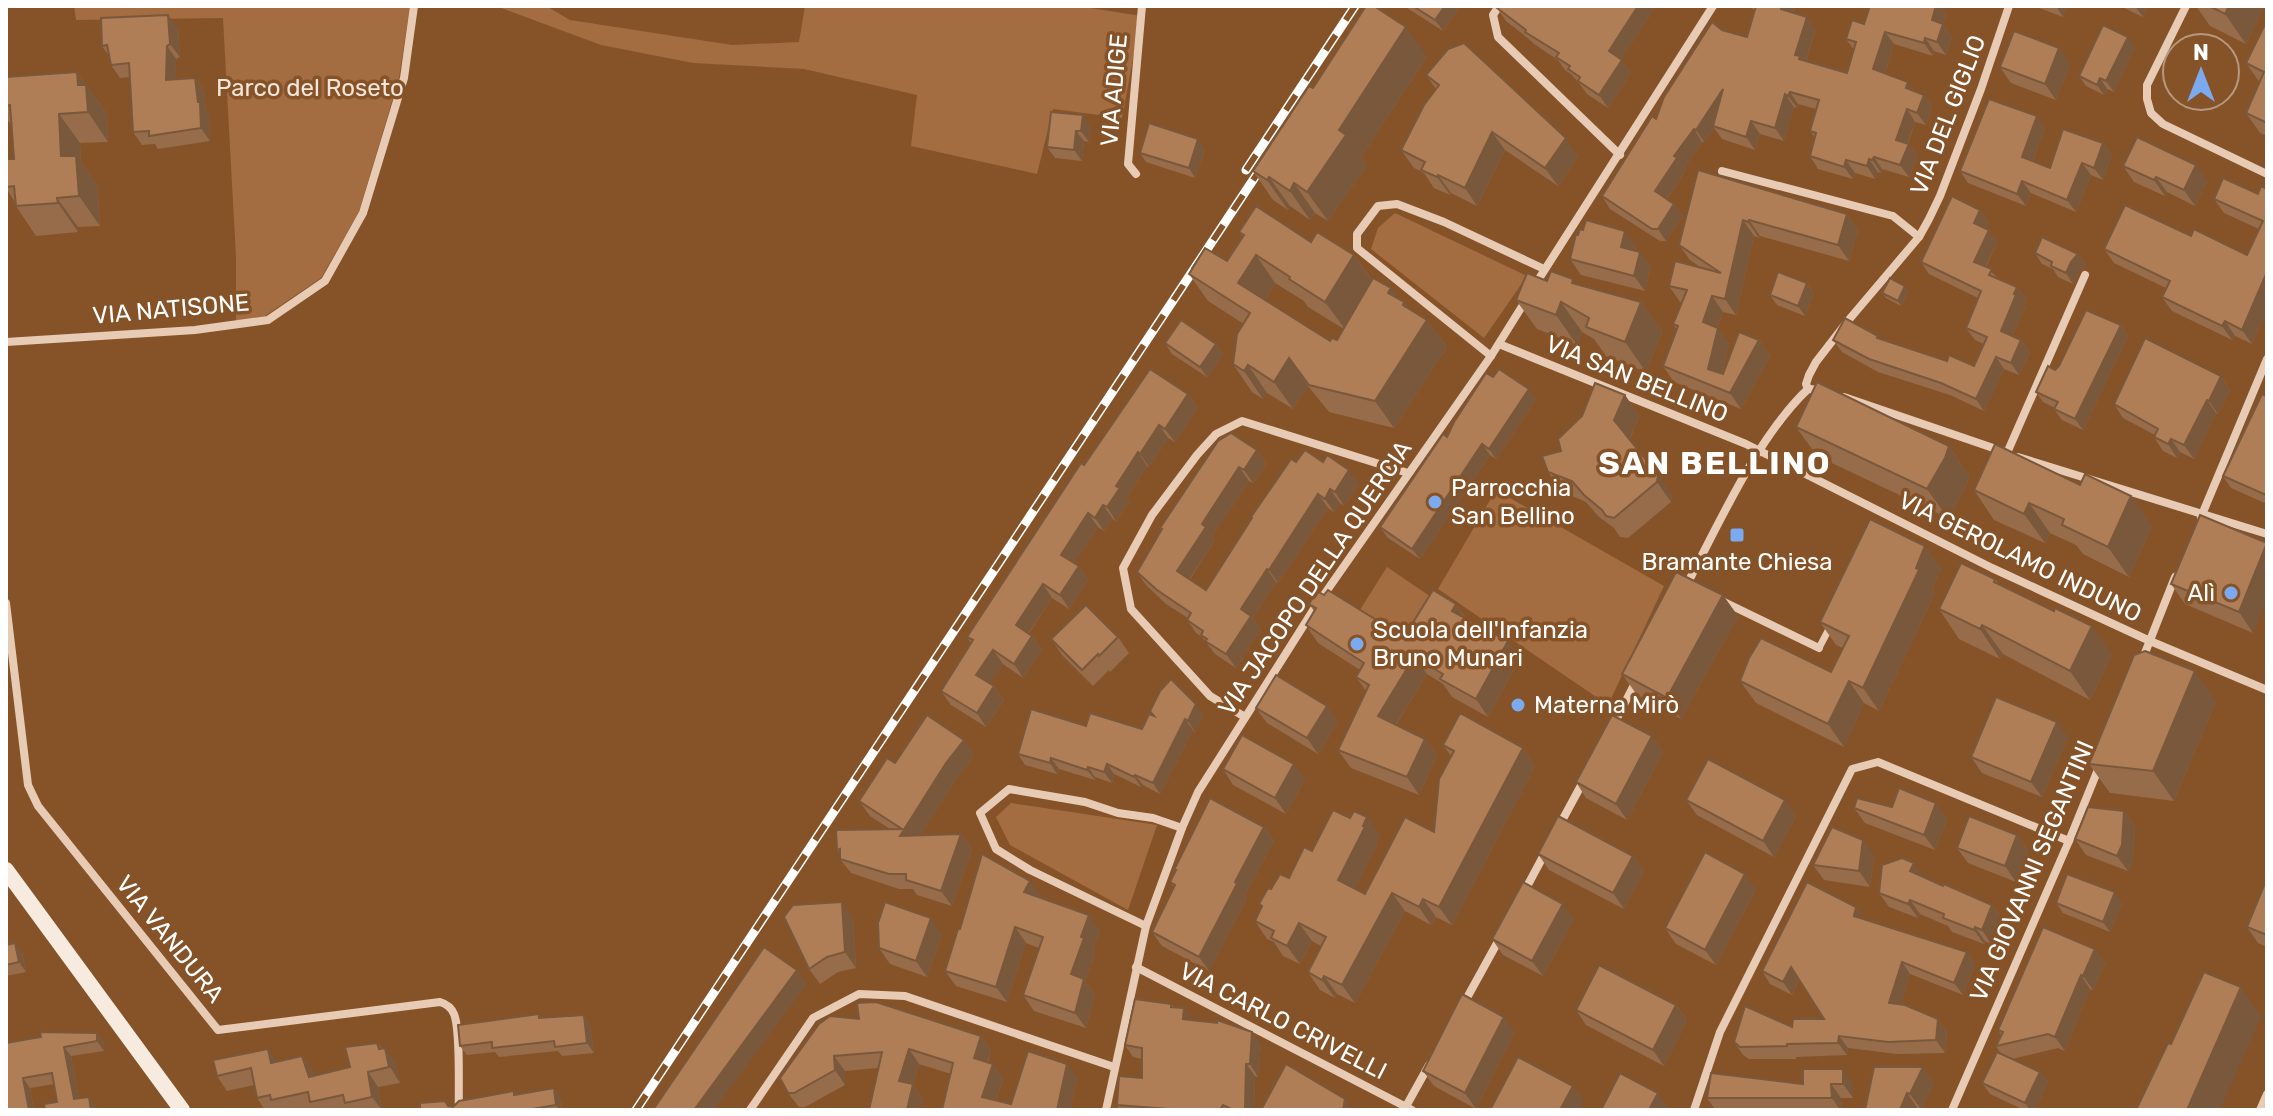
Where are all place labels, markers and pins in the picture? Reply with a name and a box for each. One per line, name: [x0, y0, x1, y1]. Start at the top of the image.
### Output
place label: Parrocchia San Bellino: [1451, 474, 1575, 530]
marker: Parrocchia San Bellino: [1426, 493, 1444, 511]
marker: Bramante Chiesa: [1728, 526, 1746, 544]
place label: Bramante Chiesa: [1641, 548, 1833, 576]
place label: Alì: [2187, 579, 2215, 607]
marker: Alì: [2222, 584, 2240, 602]
place label: Scuola dell'Infanzia Bruno Munari: [1373, 616, 1588, 672]
marker: Scuola dell'Infanzia Bruno Munari: [1348, 635, 1366, 653]
place label: Materna Mirò: [1534, 691, 1679, 719]
marker: Materna Mirò: [1509, 696, 1527, 714]

